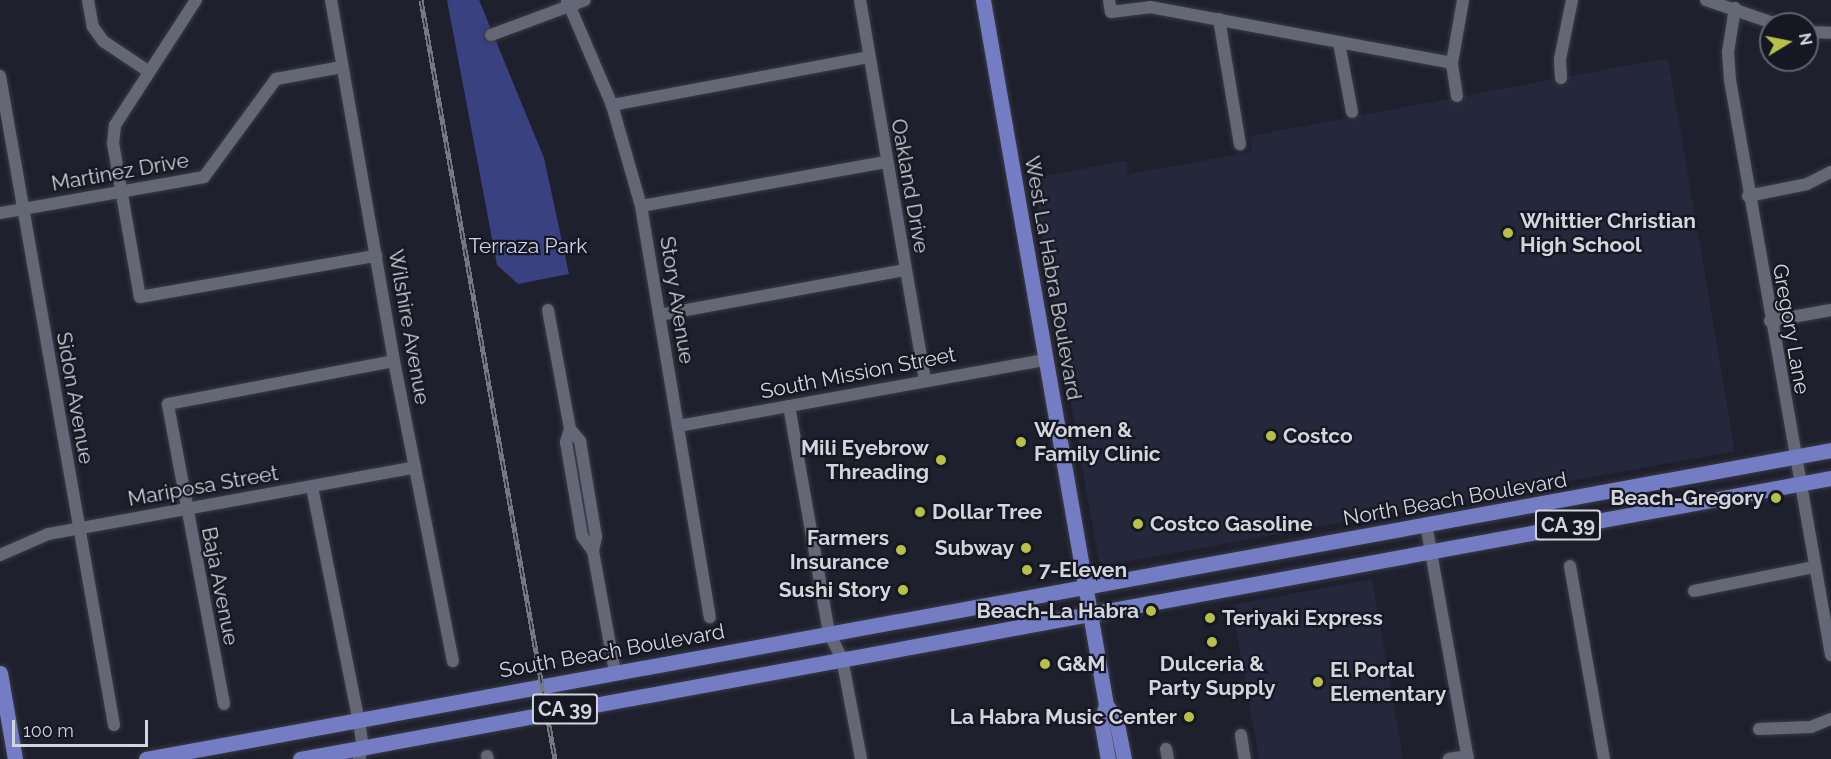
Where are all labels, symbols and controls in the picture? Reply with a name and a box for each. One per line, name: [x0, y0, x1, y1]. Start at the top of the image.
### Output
north arrow: [1759, 12, 1819, 72]
text: N: [1795, 31, 1816, 47]
street label: Oakland Drive: [886, 117, 934, 255]
street label: Martinez Drive: [49, 148, 191, 196]
street label: West La Habra Boulevard: [1019, 154, 1087, 402]
place label: Whittier Christian High School: [1520, 208, 1696, 258]
marker: Whittier Christian High School: [1501, 226, 1515, 240]
park label: Terraza Park: [469, 233, 587, 259]
street label: Story Avenue: [654, 234, 700, 366]
street label: Wilshire Avenue: [383, 247, 435, 407]
street label: Gregory Lane: [1767, 262, 1815, 396]
street label: Sidon Avenue: [51, 330, 99, 466]
street label: South Mission Street: [758, 342, 958, 404]
place label: Women & Family Clinic: [1034, 417, 1161, 467]
place label: Costco: [1283, 423, 1353, 449]
marker: Costco: [1264, 429, 1278, 443]
marker: Women & Family Clinic: [1012, 433, 1030, 451]
place label: Mili Eyebrow Threading: [801, 435, 929, 485]
marker: Mili Eyebrow Threading: [934, 453, 948, 467]
street label: Mariposa Street: [126, 460, 280, 512]
street label: North Beach Boulevard: [1341, 467, 1569, 531]
place label: Beach-Gregory: [1610, 485, 1764, 511]
marker: Beach-Gregory: [1769, 491, 1783, 505]
place label: Dollar Tree: [932, 499, 1043, 525]
marker: Dollar Tree: [913, 505, 927, 519]
road number: CA 39: [1534, 508, 1602, 542]
place label: Costco Gasoline: [1150, 511, 1312, 537]
marker: Costco Gasoline: [1131, 517, 1145, 531]
street label: Baja Avenue: [196, 524, 244, 648]
place label: Farmers Insurance: [790, 525, 889, 575]
place label: Subway: [935, 535, 1014, 561]
marker: Subway: [1019, 541, 1033, 555]
marker: Farmers Insurance: [894, 543, 908, 557]
place label: 7-Eleven: [1039, 557, 1127, 583]
marker: 7-Eleven: [1020, 563, 1034, 577]
place label: Sushi Story: [779, 577, 891, 603]
marker: Sushi Story: [896, 583, 910, 597]
place label: Beach-La Habra: [976, 598, 1139, 624]
marker: Beach-La Habra: [1144, 604, 1158, 618]
place label: Teriyaki Express: [1222, 605, 1383, 631]
marker: Teriyaki Express: [1203, 611, 1217, 625]
street label: South Beach Boulevard: [497, 619, 727, 683]
marker: Dulceria & Party Supply: [1205, 635, 1219, 649]
place label: G&M: [1057, 651, 1105, 677]
place label: Dulceria & Party Supply: [1148, 651, 1276, 701]
marker: G&M: [1038, 657, 1052, 671]
place label: El Portal Elementary: [1330, 657, 1446, 707]
marker: El Portal Elementary: [1311, 675, 1325, 689]
road number: CA 39: [530, 692, 600, 726]
place label: La Habra Music Center: [950, 704, 1177, 730]
scale bar: [15, 708, 152, 746]
marker: La Habra Music Center: [1182, 710, 1196, 724]
text: 100 m: [23, 720, 74, 741]

